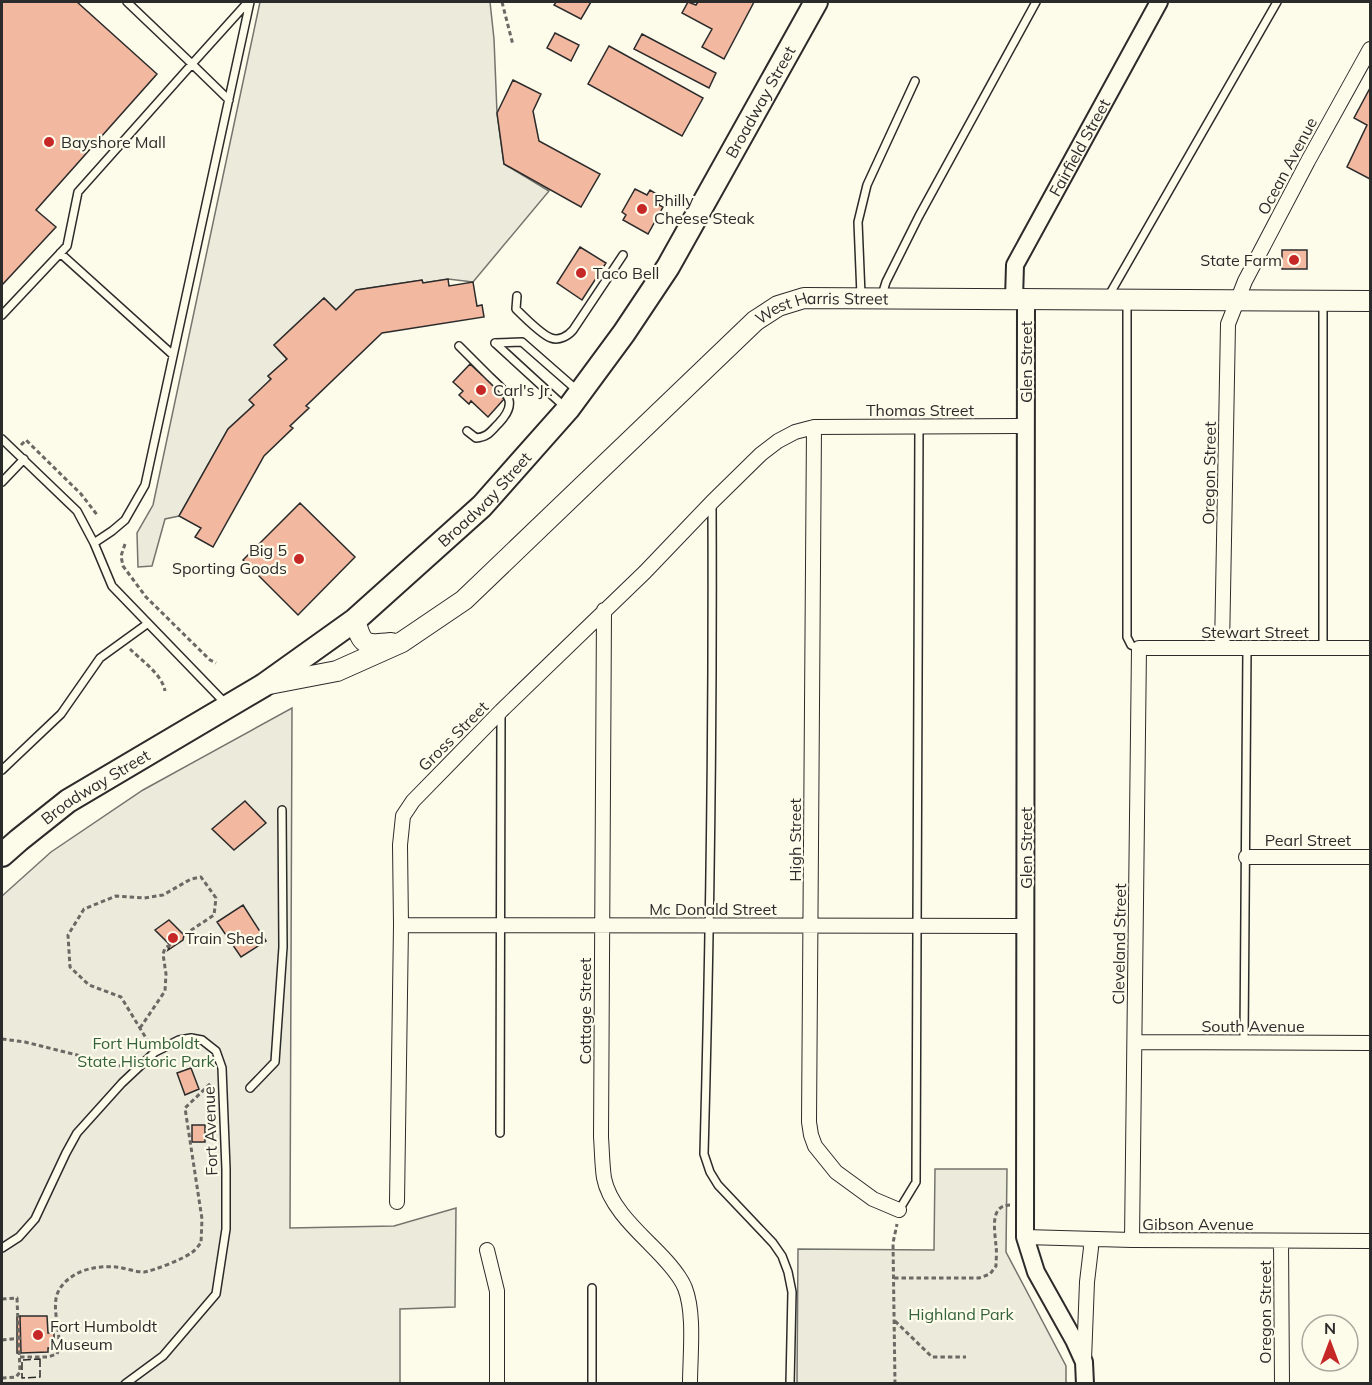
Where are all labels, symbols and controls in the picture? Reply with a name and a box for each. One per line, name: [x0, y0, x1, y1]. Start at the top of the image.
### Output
street label: Broadway Street: [721, 42, 800, 161]
street label: Fairfield Street: [1045, 95, 1114, 200]
street label: Ocean Avenue: [1253, 114, 1321, 218]
place label: Bayshore Mall: [61, 132, 166, 152]
marker: Bayshore Mall: [42, 135, 56, 149]
place label: Philly Cheese Steak: [654, 190, 755, 228]
marker: Philly Cheese Steak: [635, 202, 649, 216]
place label: State Farm: [1200, 250, 1282, 270]
marker: State Farm: [1287, 253, 1301, 267]
place label: Taco Bell: [593, 263, 659, 283]
marker: Taco Bell: [574, 266, 588, 280]
street label: West Harris Street: [751, 288, 889, 328]
street label: Glen Street: [1016, 321, 1036, 403]
place label: Carl's Jr.: [493, 380, 553, 400]
marker: Carl's Jr.: [474, 383, 488, 397]
street label: Thomas Street: [866, 400, 974, 420]
street label: Oregon Street: [1198, 421, 1220, 525]
street label: Broadway Street: [434, 447, 536, 551]
place label: Big 5 Sporting Goods: [172, 540, 287, 578]
marker: Big 5 Sporting Goods: [292, 552, 306, 566]
street label: Stewart Street: [1201, 622, 1309, 642]
street label: Gross Street: [414, 697, 492, 775]
street label: Broadway Street: [37, 745, 154, 829]
street label: High Street: [785, 798, 805, 882]
street label: Glen Street: [1016, 807, 1036, 889]
street label: Pearl Street: [1265, 830, 1352, 850]
street label: Cleveland Street: [1108, 883, 1130, 1005]
street label: Mc Donald Street: [649, 899, 777, 919]
place label: Train Shed: [185, 928, 264, 948]
marker: Train Shed: [166, 931, 180, 945]
street label: Cottage Street: [575, 957, 595, 1064]
street label: South Avenue: [1201, 1016, 1305, 1036]
park label: Fort Humboldt State Historic Park: [77, 1033, 216, 1071]
street label: Fort Avenue: [198, 1086, 222, 1176]
street label: Gibson Avenue: [1142, 1214, 1254, 1234]
street label: Oregon Street: [1255, 1260, 1275, 1364]
park label: Highland Park: [908, 1304, 1014, 1324]
north arrow: [1300, 1313, 1360, 1373]
place label: Fort Humboldt Museum: [50, 1316, 158, 1354]
text: N: [1324, 1318, 1336, 1338]
marker: Fort Humboldt Museum: [31, 1328, 45, 1342]

